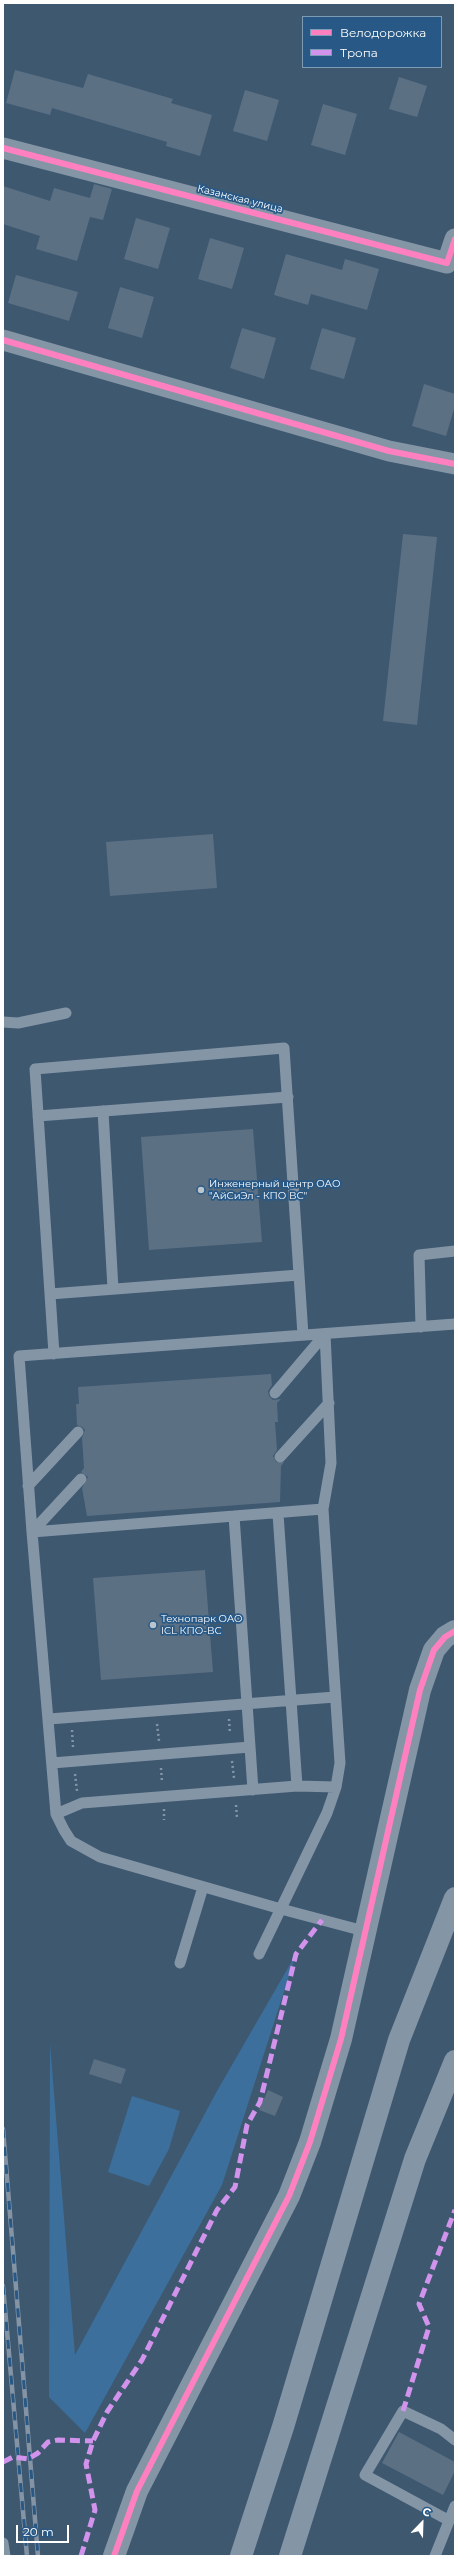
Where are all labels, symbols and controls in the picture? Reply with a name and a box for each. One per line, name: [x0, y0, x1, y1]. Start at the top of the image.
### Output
legend: [302, 16, 442, 68]
text: Велодорожка: [340, 25, 426, 40]
text: Тропа: [340, 45, 378, 60]
street label: Казанская улица: [196, 183, 284, 215]
place label: Инженерный центр ОАО "АйСиЭл - КПО ВС": [209, 1178, 340, 1202]
marker: Инженерный центр ОАО "АйСиЭл - КПО ВС": [196, 1185, 206, 1195]
place label: Технопарк OAO ICL КПО-ВС: [161, 1613, 242, 1636]
marker: Технопарк OAO ICL КПО-ВС: [148, 1620, 158, 1630]
north arrow: [402, 2503, 442, 2543]
text: С: [420, 2504, 433, 2520]
scale bar: [18, 2517, 71, 2543]
text: 20 m: [23, 2524, 54, 2539]

